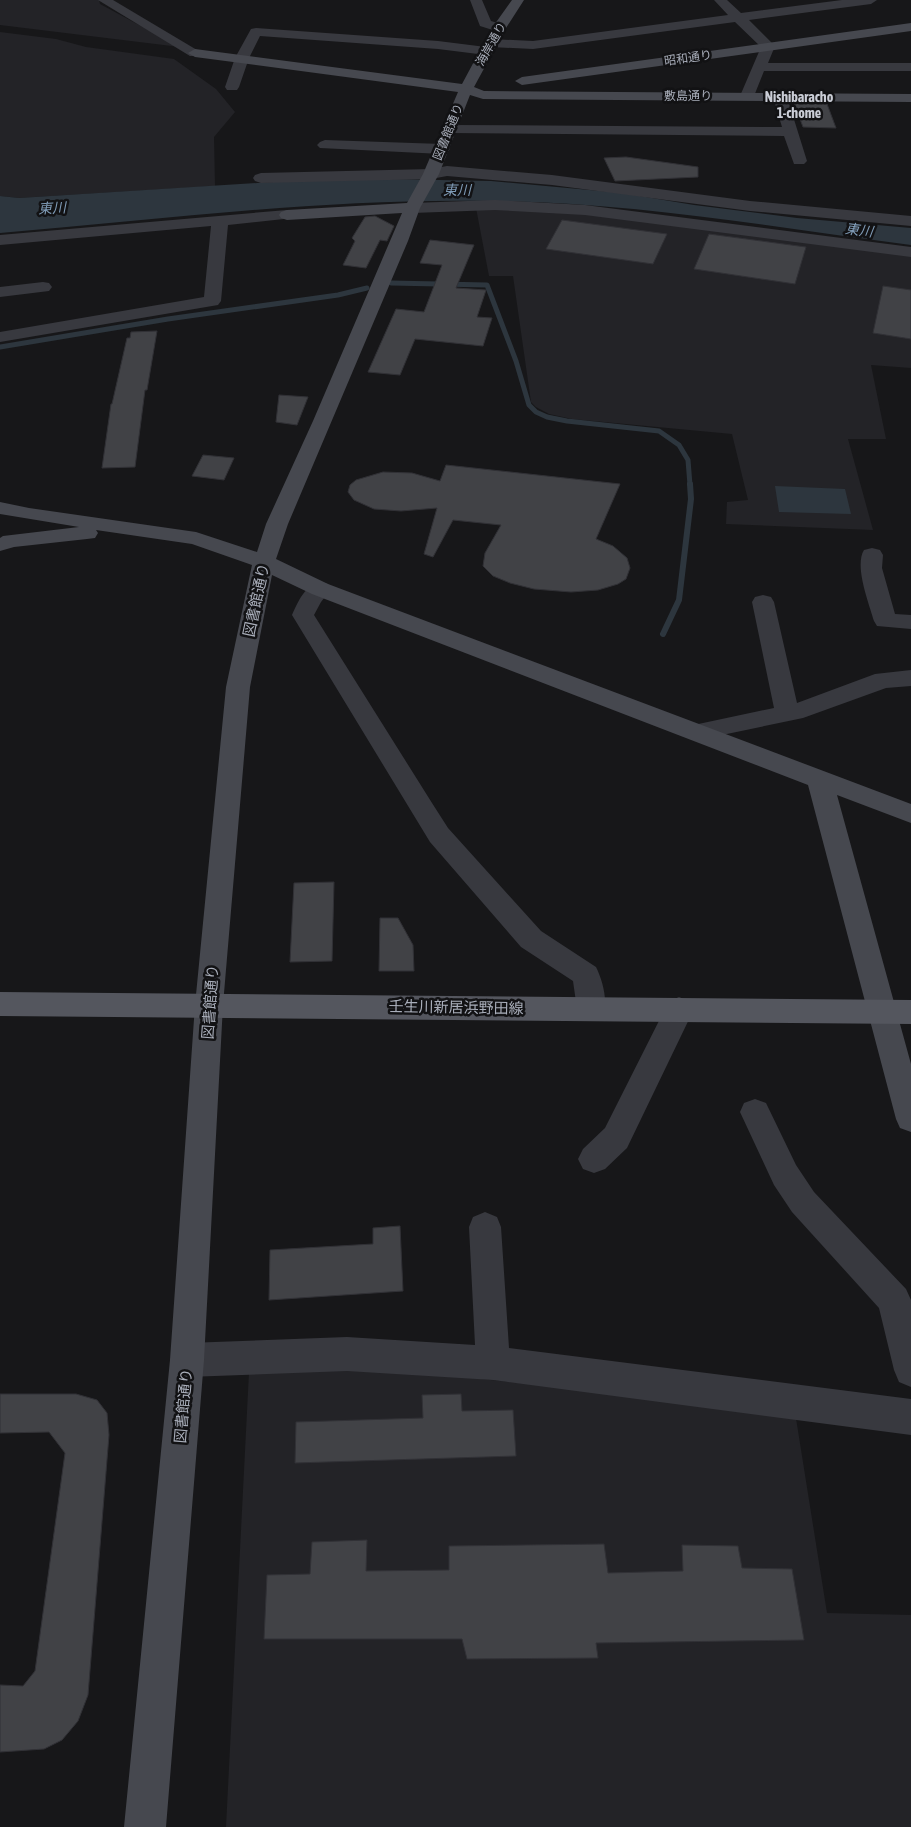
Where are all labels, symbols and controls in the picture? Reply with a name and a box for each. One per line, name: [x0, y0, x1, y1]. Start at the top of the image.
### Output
street label: 海岸通り: [473, 20, 509, 68]
street label: 昭和通り: [663, 48, 713, 68]
street label: 敷島通り: [664, 89, 712, 103]
district label: Nishibaracho 1-chome: [765, 89, 834, 121]
street label: 図書館通り: [430, 102, 466, 162]
water label: 東川: [443, 182, 473, 198]
water label: 東川: [38, 199, 68, 217]
water label: 東川: [844, 220, 876, 240]
street label: 図書館通り: [240, 562, 272, 638]
street label: 図書館通り: [199, 964, 221, 1040]
street label: 壬生川新居浜野田線: [388, 997, 524, 1017]
street label: 図書館通り: [171, 1368, 195, 1444]

